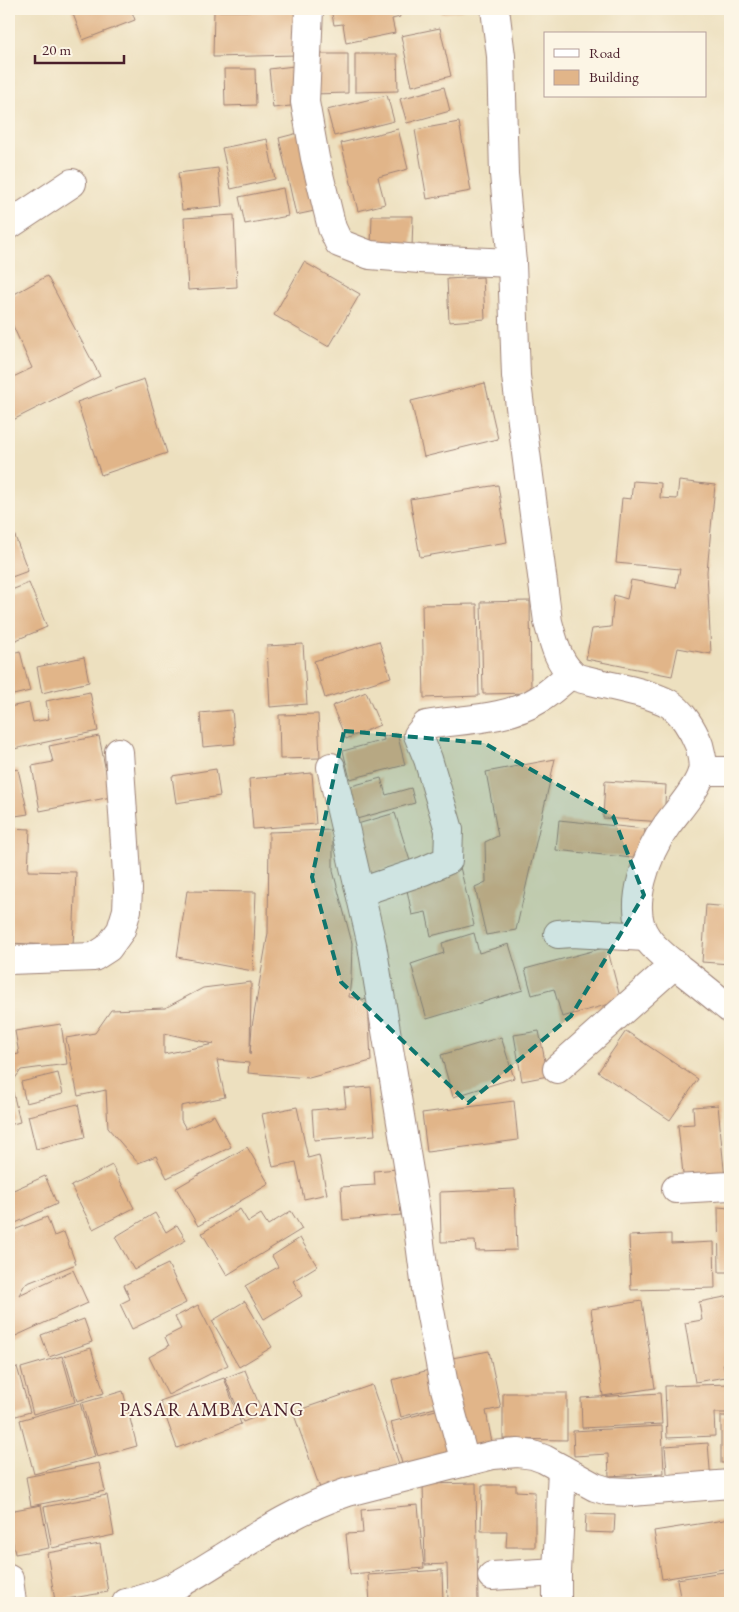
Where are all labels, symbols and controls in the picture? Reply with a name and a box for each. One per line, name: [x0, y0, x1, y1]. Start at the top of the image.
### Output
scale bar: [35, 32, 124, 64]
legend: [544, 32, 706, 98]
text: 20 m: [42, 40, 71, 59]
text: Road: [589, 43, 621, 62]
text: Building: [589, 67, 639, 86]
district label: PASAR AMBACANG: [120, 1397, 304, 1422]

